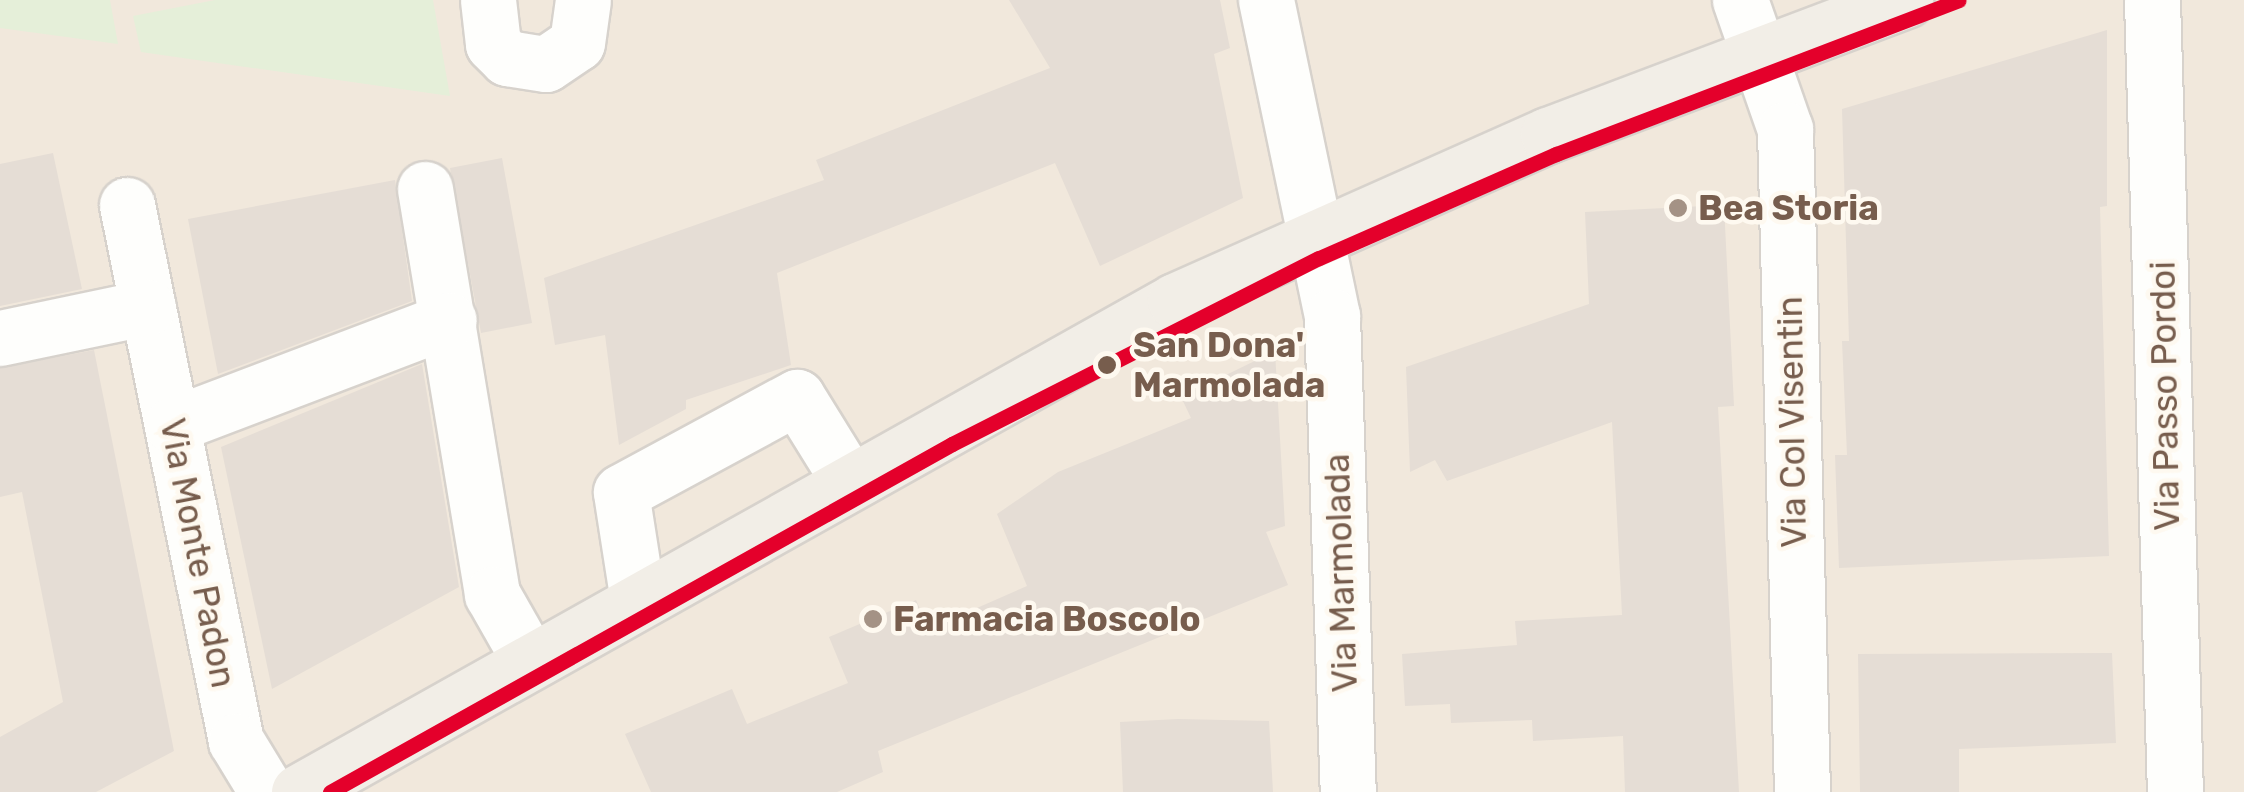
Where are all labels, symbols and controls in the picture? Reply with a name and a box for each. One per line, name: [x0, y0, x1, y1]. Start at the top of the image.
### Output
place label: Bea Storia: [1698, 187, 1879, 229]
marker: Bea Storia: [1667, 197, 1689, 219]
street label: Via Passo Pordoi: [2142, 261, 2188, 531]
street label: Via Col Visentin: [1769, 295, 1815, 549]
place label: San Dona' Marmolada: [1133, 324, 1325, 406]
marker: San Dona' Marmolada: [1090, 348, 1124, 382]
street label: Via Monte Padon: [151, 415, 245, 691]
street label: Via Marmolada: [1316, 453, 1366, 693]
place label: Farmacia Boscolo: [893, 598, 1201, 640]
marker: Farmacia Boscolo: [862, 608, 884, 630]

